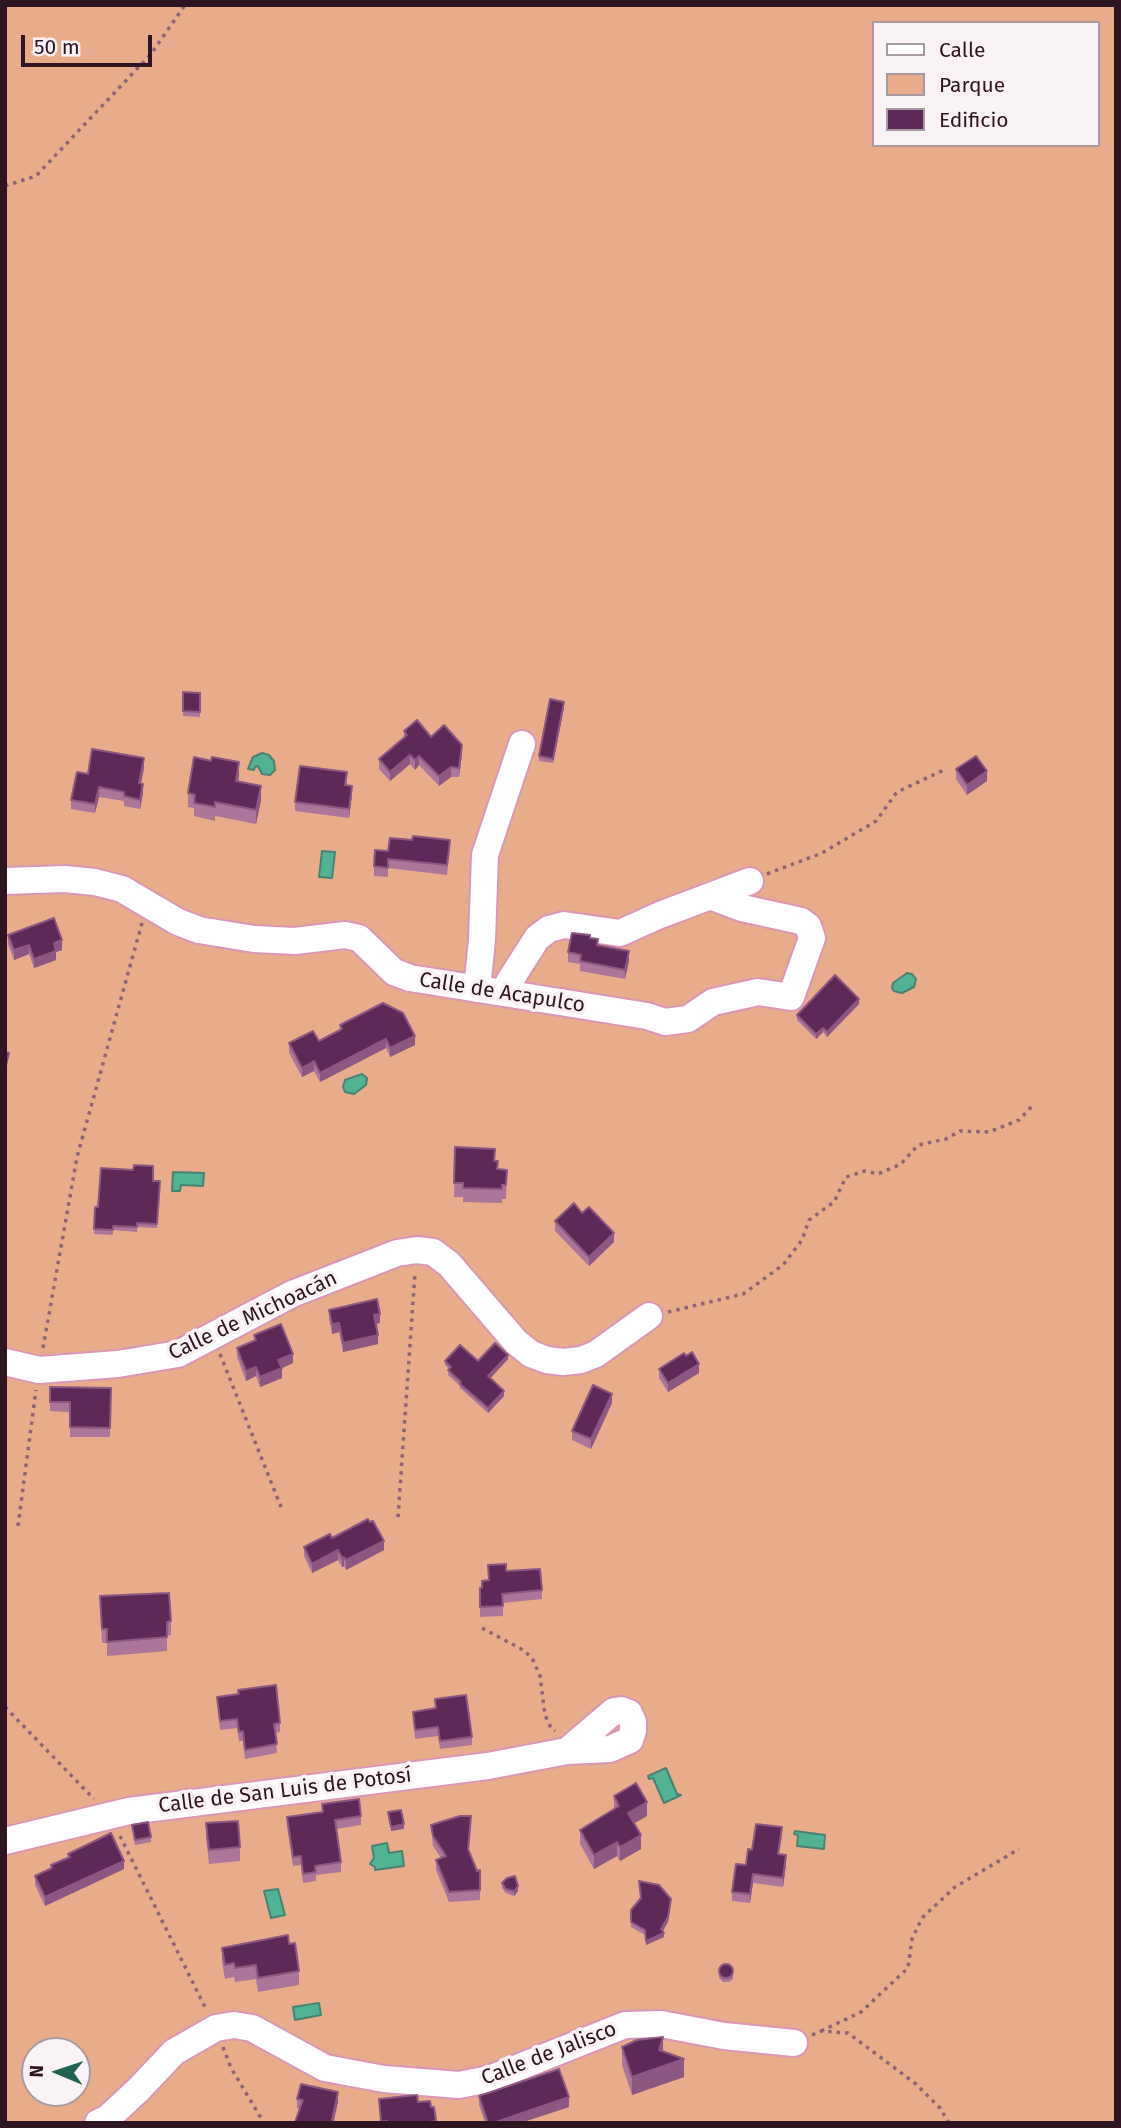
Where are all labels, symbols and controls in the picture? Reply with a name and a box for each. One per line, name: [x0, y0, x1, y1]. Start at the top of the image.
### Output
scale bar: [24, 21, 156, 65]
legend: [872, 21, 1100, 147]
text: 50 m: [34, 34, 80, 60]
text: Calle: [939, 37, 985, 63]
text: Parque: [939, 72, 1005, 98]
text: Edificio: [939, 107, 1009, 133]
street label: Calle de Acapulco: [417, 967, 587, 1019]
street label: Calle de Michoacán: [165, 1266, 341, 1366]
street label: Calle de San Luis de Potosí: [157, 1763, 413, 1819]
street label: Calle de Jalisco: [478, 2017, 620, 2091]
north arrow: [21, 2037, 91, 2107]
text: N: [25, 2065, 48, 2078]

